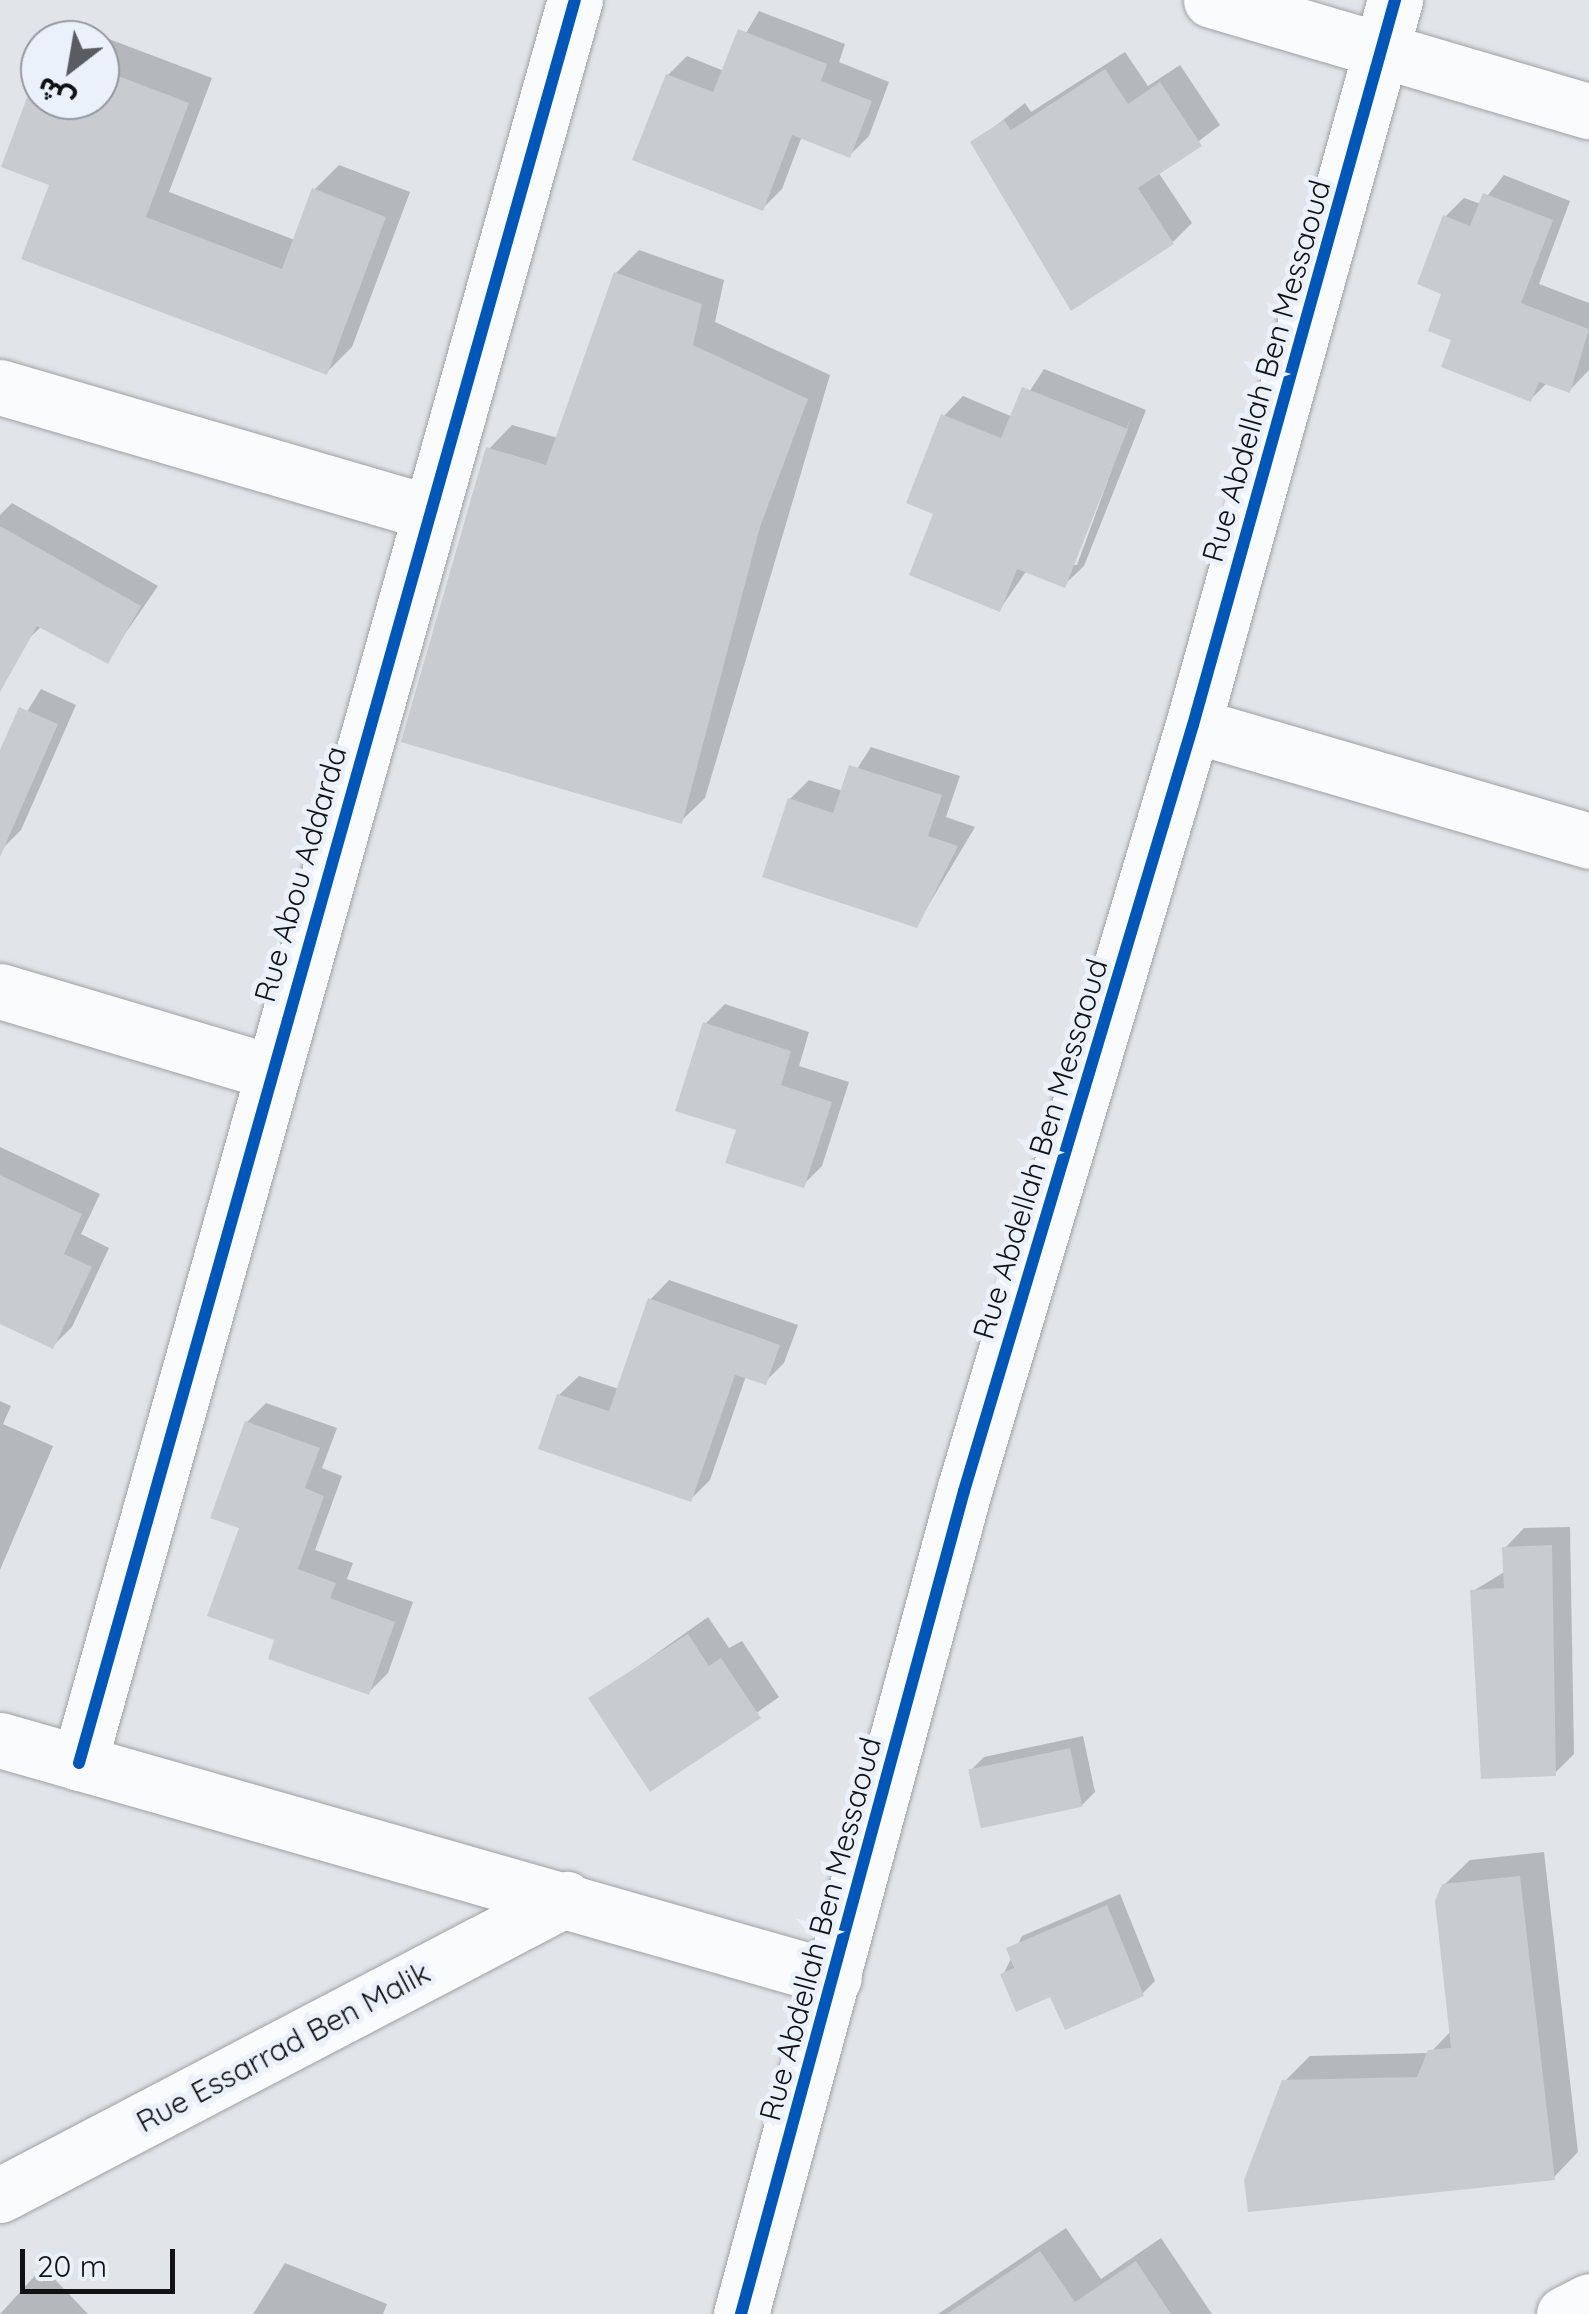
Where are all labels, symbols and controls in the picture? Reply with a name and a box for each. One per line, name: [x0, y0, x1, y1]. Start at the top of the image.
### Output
north arrow: [20, 20, 120, 120]
text: ش: [30, 70, 81, 119]
street label: Rue Abdellah Ben Messaoud: [1194, 176, 1338, 566]
street label: Rue Abou Addarda: [246, 742, 354, 1006]
street label: Rue Abdellah Ben Messaoud: [965, 955, 1115, 1343]
street label: Rue Abdellah Ben Messaoud: [751, 1733, 889, 2125]
street label: Rue Essarrad Ben Malik: [130, 1954, 436, 2140]
scale bar: [25, 2229, 180, 2291]
text: 20 m: [37, 2247, 107, 2285]

